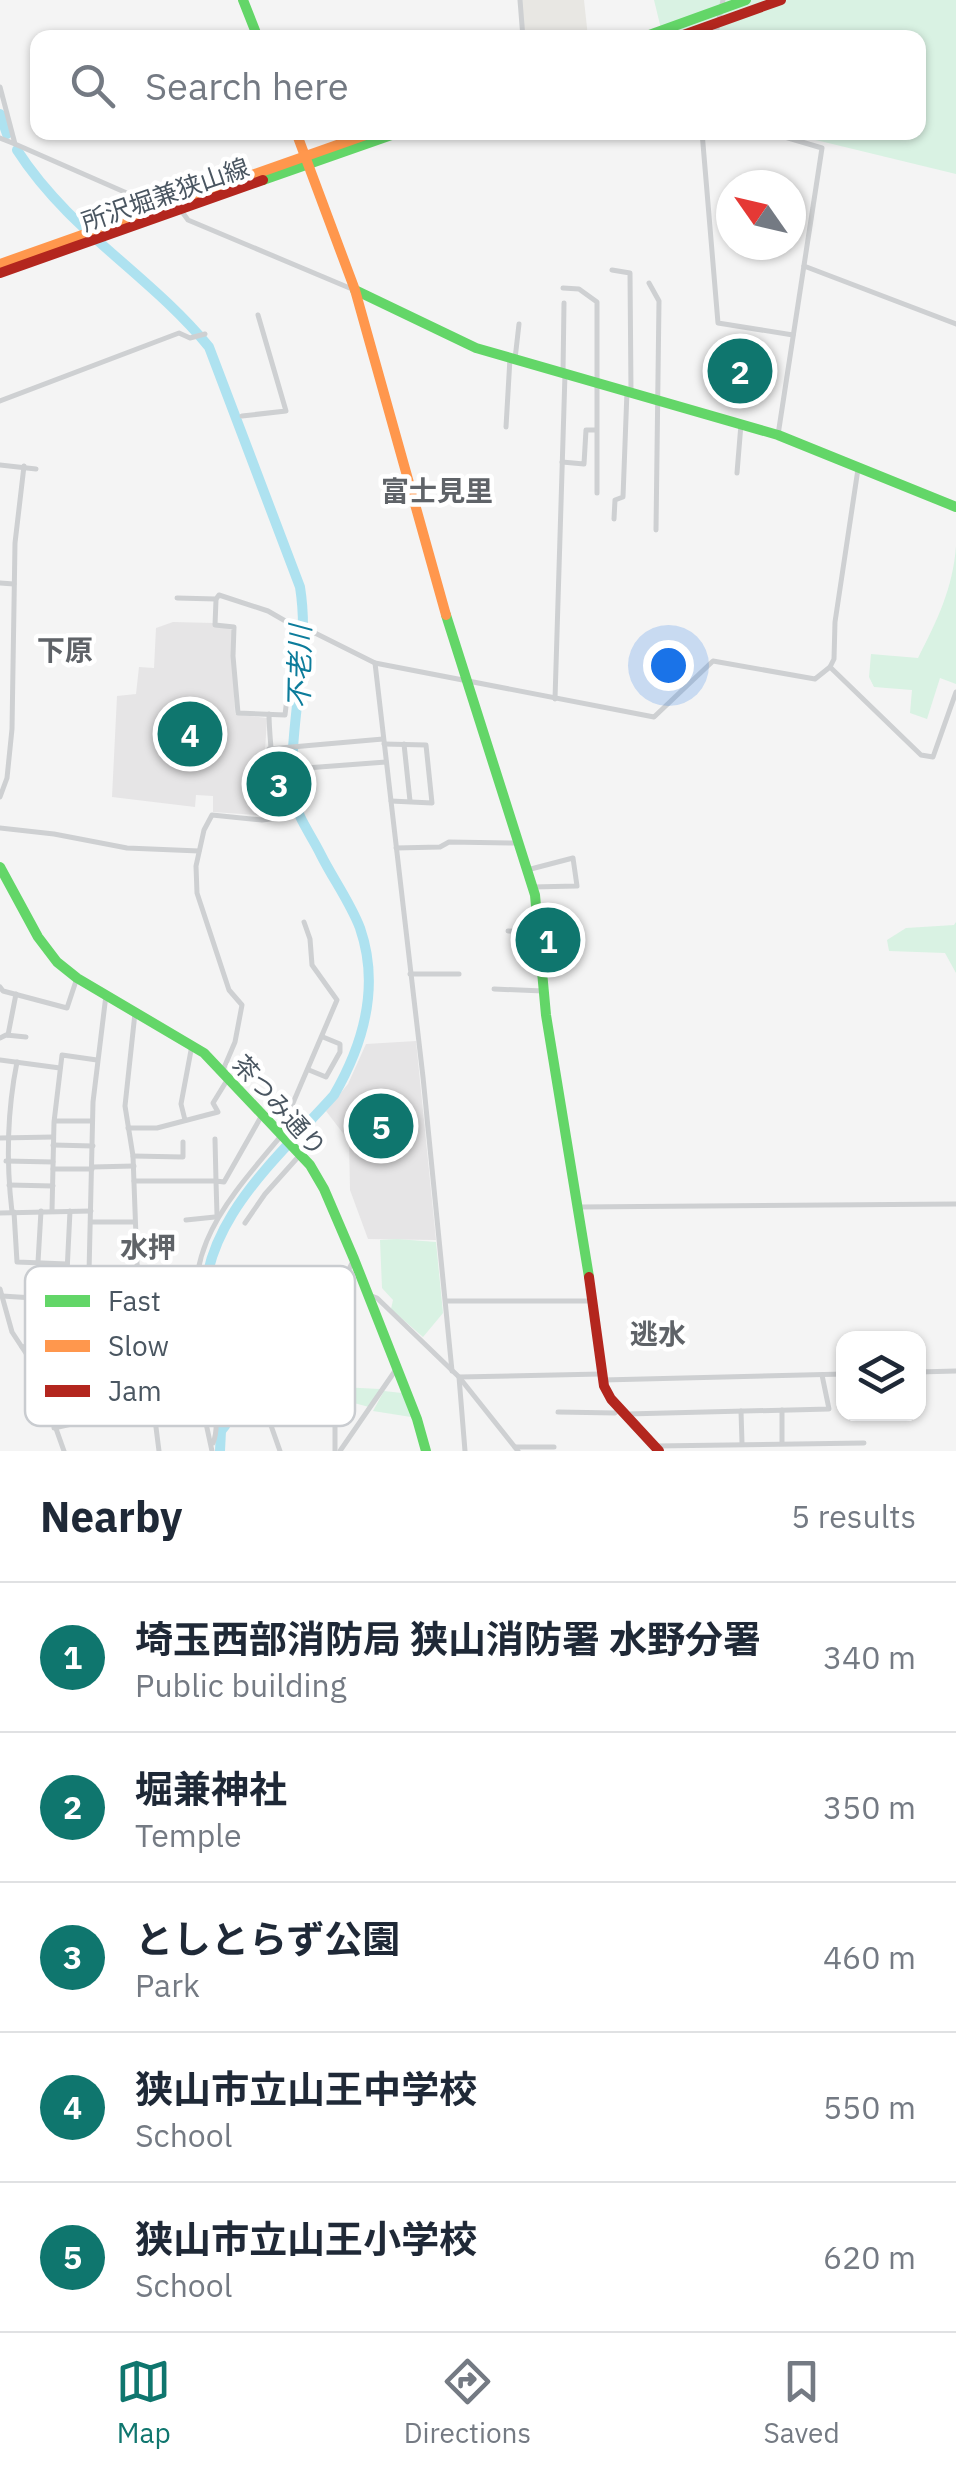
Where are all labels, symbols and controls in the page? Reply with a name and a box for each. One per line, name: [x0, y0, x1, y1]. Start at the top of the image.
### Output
search box: [30, 30, 926, 140]
icon: search: [65, 58, 120, 113]
text: Search here: [145, 61, 349, 110]
street label: 所沢堀兼狭山線: [77, 150, 253, 238]
north arrow: [716, 170, 806, 260]
pin: 2: [708, 334, 772, 408]
district label: 富士見里: [381, 472, 493, 509]
water label: 不老川: [280, 622, 318, 709]
district label: 下原: [37, 631, 93, 668]
your location: [643, 640, 694, 691]
pin: 4: [158, 696, 222, 772]
pin: 3: [246, 746, 312, 822]
pin: 1: [516, 902, 580, 978]
street label: 茶つみ通り: [226, 1048, 334, 1162]
pin: 5: [348, 1088, 414, 1164]
district label: 水押: [120, 1228, 176, 1265]
legend: [25, 1266, 355, 1426]
text: Fast: [108, 1282, 161, 1319]
district label: 逃水: [630, 1315, 686, 1352]
text: Slow: [108, 1327, 169, 1364]
map controls: [836, 1331, 926, 1421]
button: layers: [836, 1331, 926, 1421]
text: Jam: [108, 1372, 162, 1409]
text: Nearby: [40, 1489, 182, 1544]
text: 5 results: [791, 1495, 916, 1537]
text: 埼玉西部消防局 狭山消防署 水野分署: [135, 1614, 761, 1663]
text: 1: [63, 1636, 82, 1678]
text: 340 m: [823, 1636, 916, 1678]
text: Public building: [135, 1664, 347, 1706]
text: 堀兼神社: [135, 1764, 287, 1813]
text: 2: [63, 1786, 82, 1828]
text: 350 m: [823, 1786, 916, 1828]
text: Temple: [135, 1814, 242, 1856]
text: としとらず公園: [135, 1914, 400, 1963]
text: 3: [63, 1936, 82, 1978]
text: 460 m: [823, 1936, 916, 1978]
text: Park: [135, 1964, 200, 2006]
text: 狭山市立山王中学校: [135, 2064, 477, 2113]
text: 4: [63, 2086, 82, 2128]
text: 550 m: [823, 2086, 916, 2128]
text: School: [135, 2114, 232, 2156]
text: 狭山市立山王小学校: [135, 2214, 477, 2263]
text: 5: [63, 2236, 82, 2278]
text: 620 m: [823, 2236, 916, 2278]
text: School: [135, 2264, 232, 2306]
tab: Map: [116, 2354, 171, 2451]
tab: Directions: [404, 2354, 531, 2451]
tab: Saved: [764, 2354, 840, 2451]

